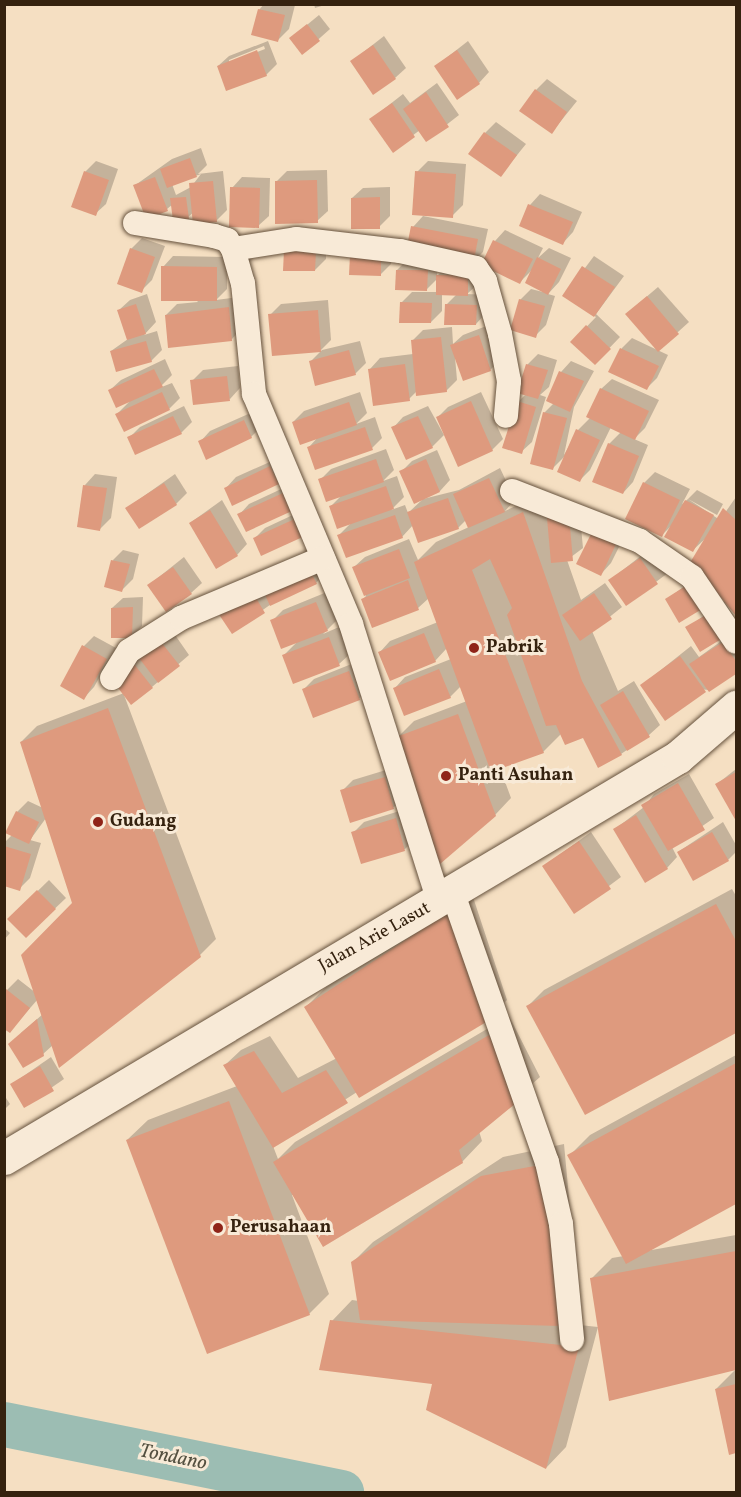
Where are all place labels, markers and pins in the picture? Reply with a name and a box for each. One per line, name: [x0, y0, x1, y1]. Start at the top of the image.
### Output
place label: Pabrik: [486, 637, 544, 659]
marker: Pabrik: [467, 641, 481, 655]
place label: Panti Asuhan: [458, 765, 573, 787]
marker: Panti Asuhan: [439, 769, 453, 783]
place label: Gudang: [110, 811, 176, 833]
marker: Gudang: [91, 815, 105, 829]
place label: Perusahaan: [230, 1217, 331, 1239]
marker: Perusahaan: [211, 1221, 225, 1235]

